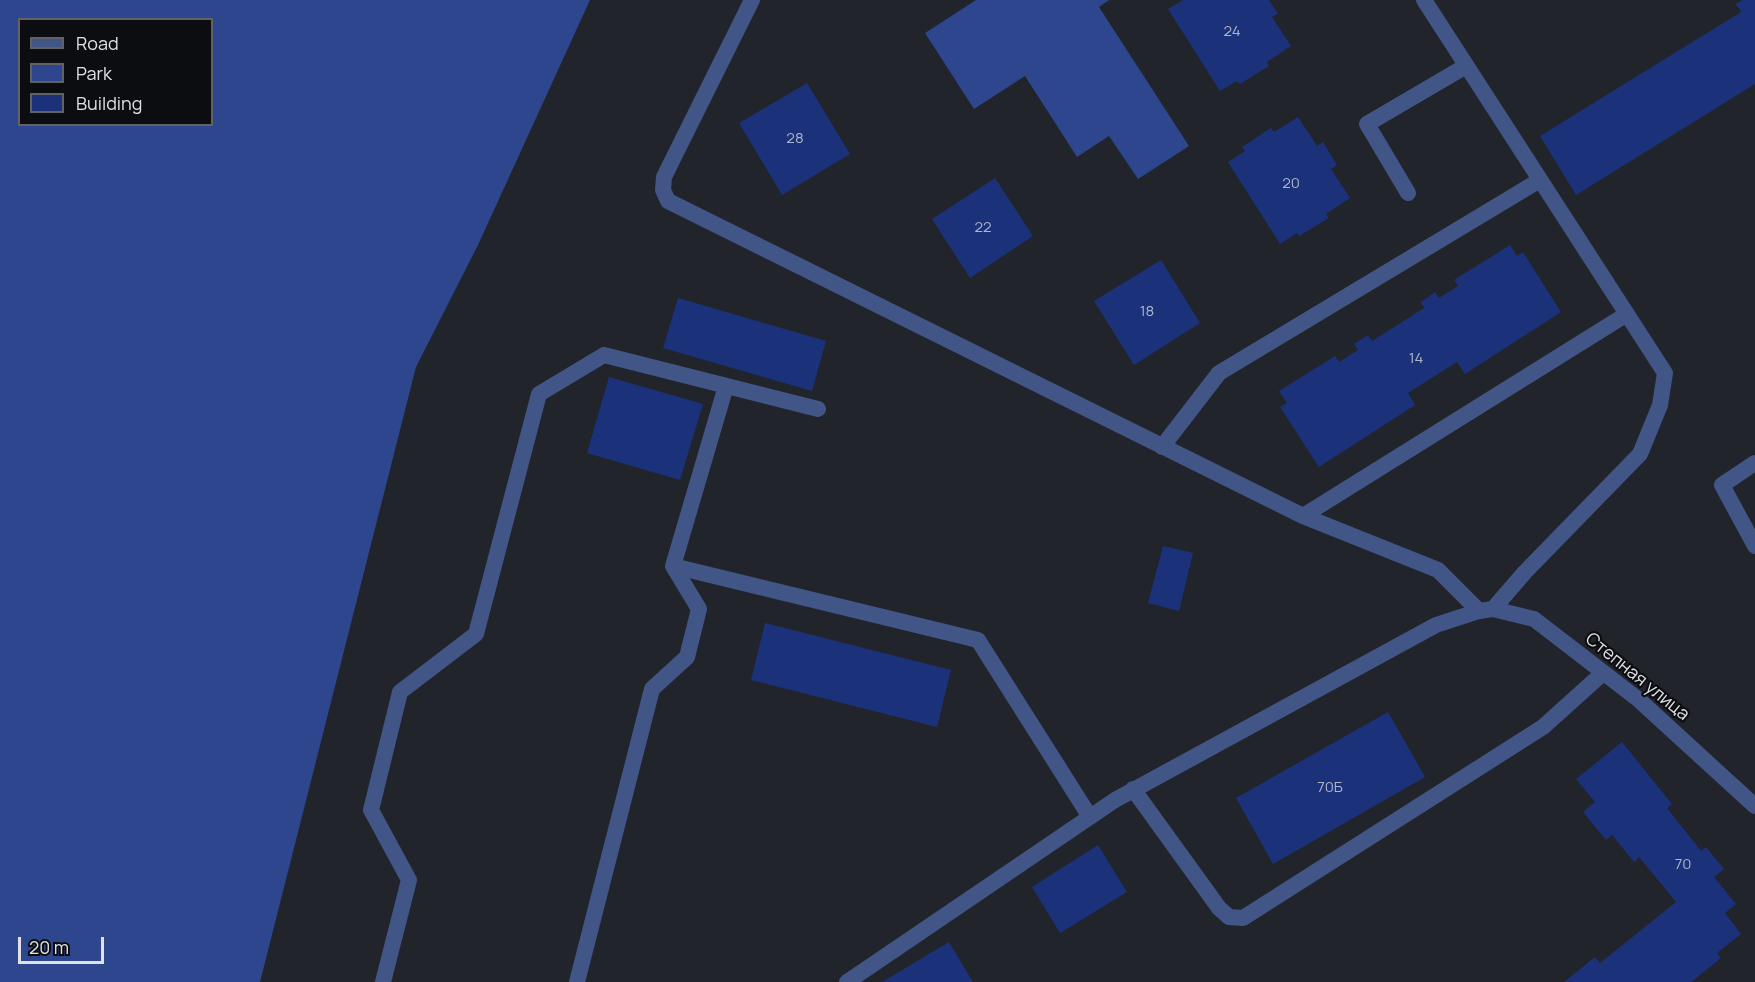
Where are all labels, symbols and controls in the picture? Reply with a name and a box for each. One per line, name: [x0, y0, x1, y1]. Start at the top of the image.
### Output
legend: [18, 18, 213, 126]
house number: 24: [1223, 23, 1241, 41]
text: Road: [76, 31, 119, 55]
text: Park: [76, 61, 112, 85]
text: Building: [76, 91, 142, 115]
house number: 28: [786, 130, 804, 148]
house number: 20: [1282, 175, 1300, 193]
house number: 22: [974, 219, 992, 237]
house number: 18: [1140, 303, 1154, 321]
house number: 14: [1409, 350, 1423, 368]
street label: Степная улица: [1581, 628, 1693, 726]
house number: 70Б: [1317, 779, 1343, 797]
house number: 70: [1675, 856, 1691, 874]
scale bar: [21, 925, 106, 963]
text: 20 m: [29, 935, 69, 959]

